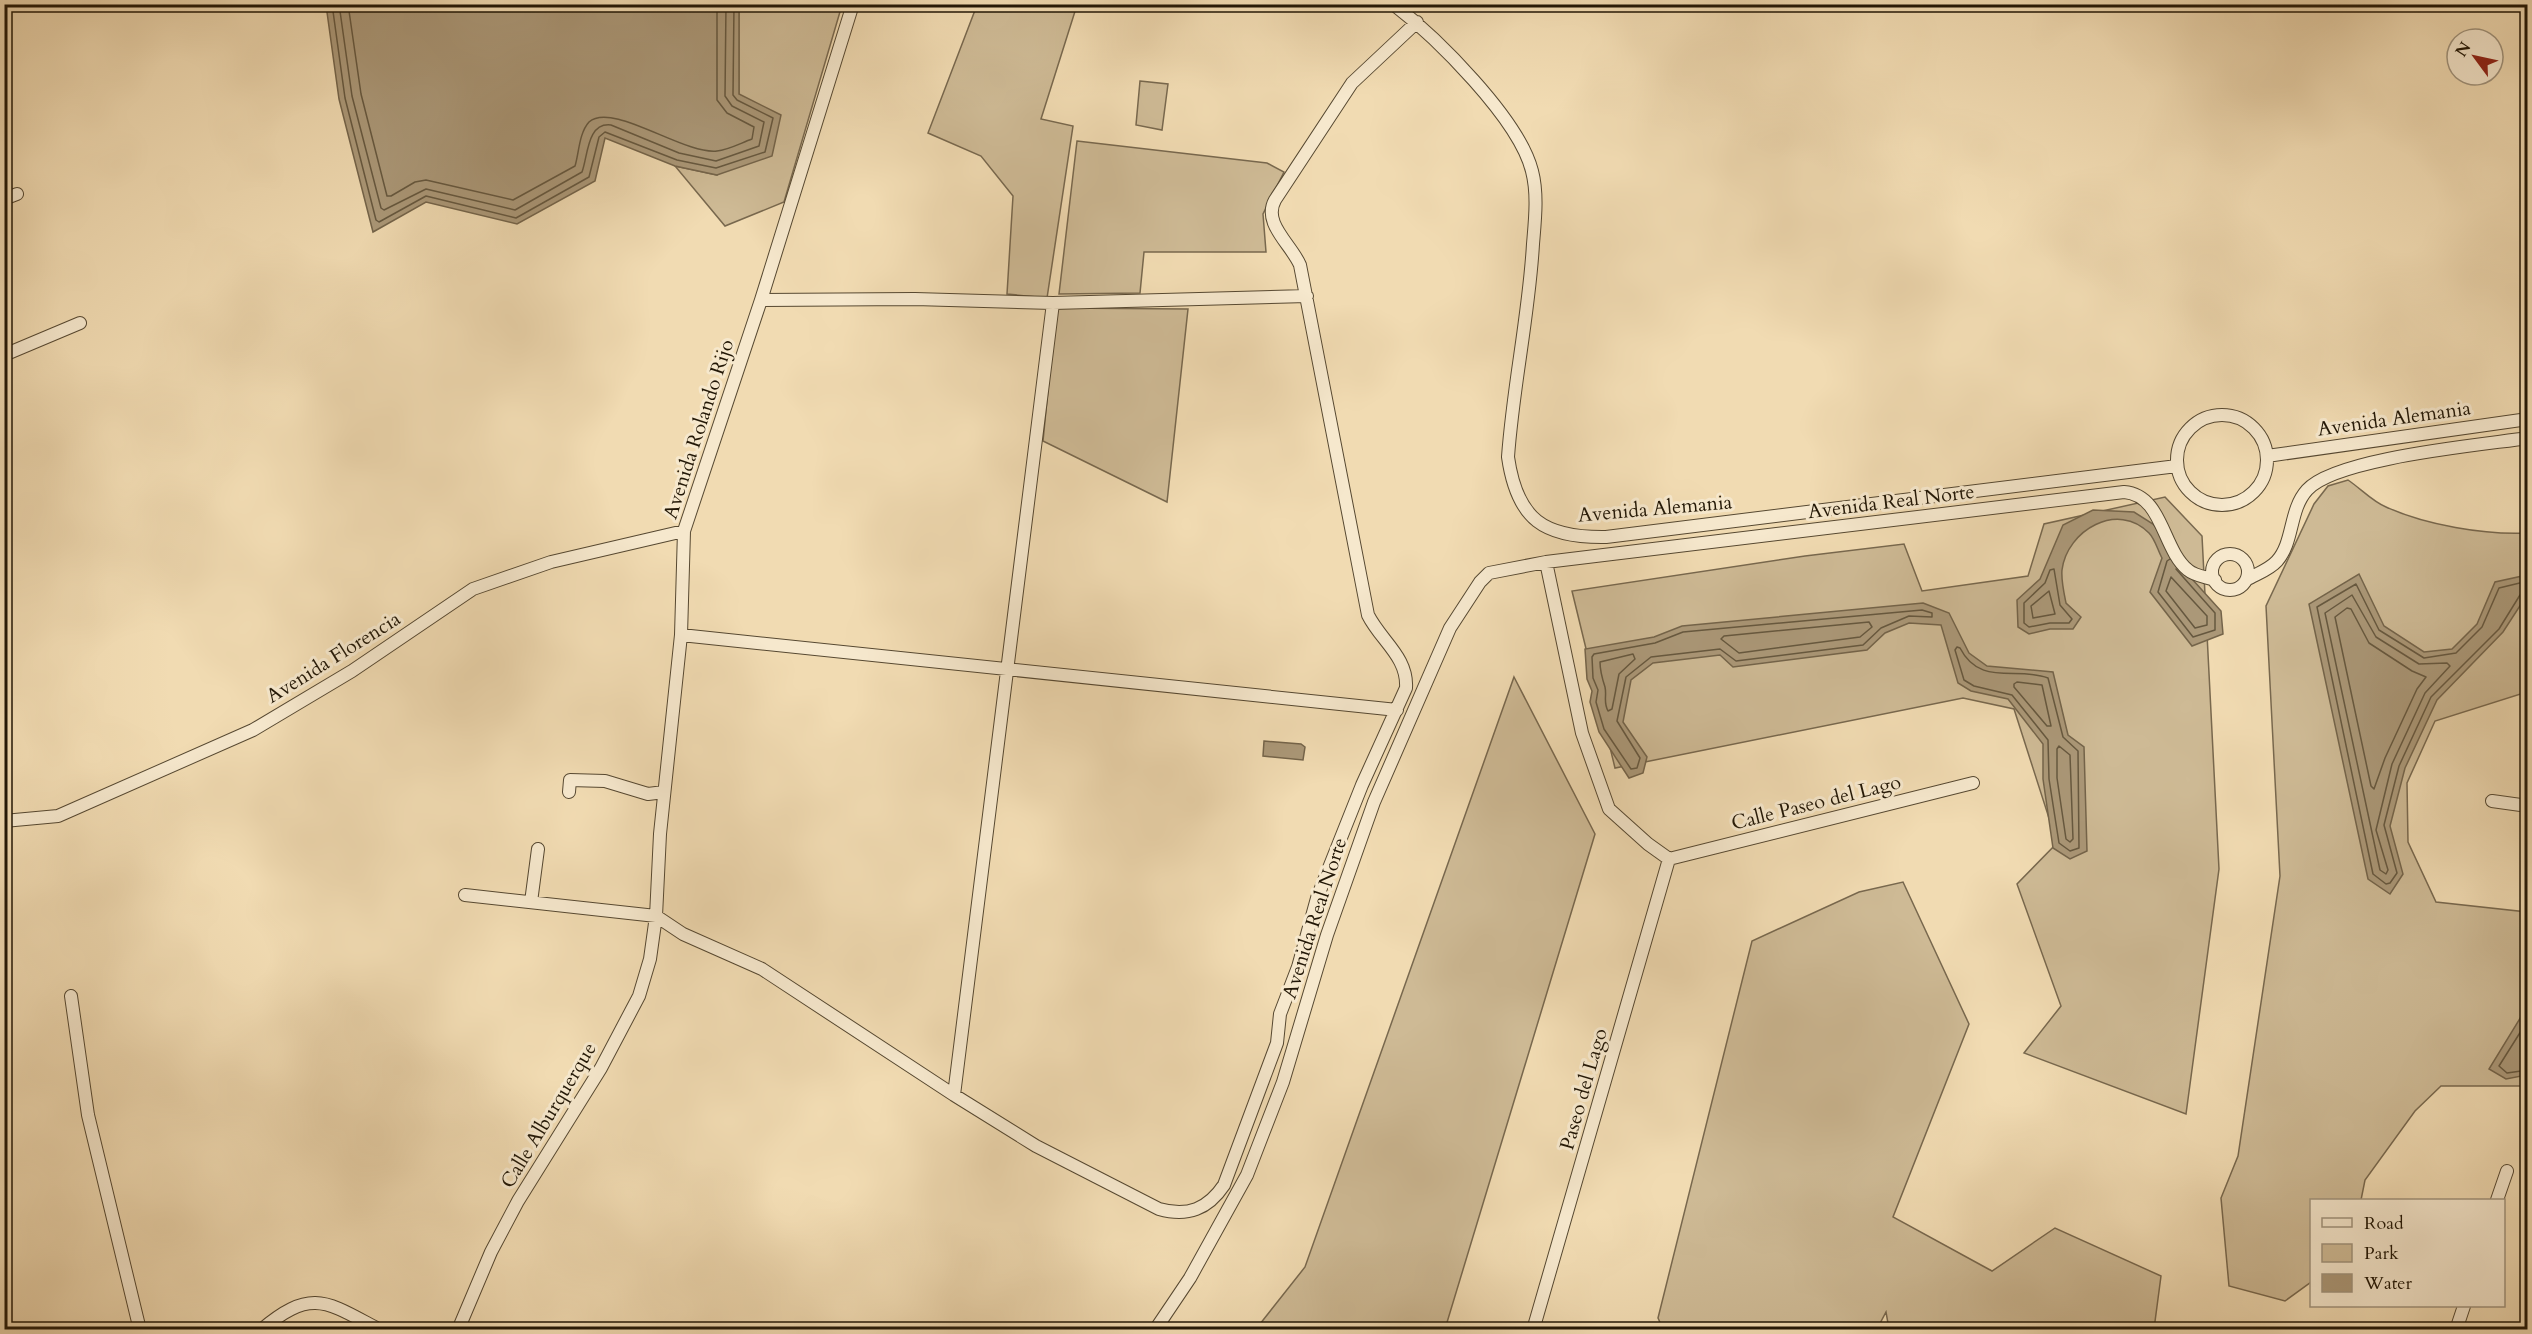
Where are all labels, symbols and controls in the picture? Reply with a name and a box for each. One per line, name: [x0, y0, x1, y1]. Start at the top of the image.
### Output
north arrow: [2445, 27, 2505, 87]
text: N: [2450, 37, 2476, 61]
street label: Avenida Rolando Rijo: [657, 336, 740, 523]
street label: Avenida Alemania: [2316, 394, 2473, 443]
street label: Avenida Real Norte: [1806, 478, 1976, 525]
street label: Avenida Alemania: [1577, 488, 1734, 529]
street label: Avenida Florencia: [261, 605, 406, 710]
street label: Calle Paseo del Lago: [1728, 768, 1904, 837]
street label: Avenida Real Norte: [1276, 834, 1353, 1002]
street label: Paseo del Lago: [1553, 1025, 1614, 1153]
street label: Calle Alburquerque: [494, 1037, 603, 1193]
legend: [2310, 1199, 2505, 1307]
text: Road: [2364, 1211, 2404, 1236]
text: Park: [2364, 1241, 2399, 1266]
text: Water: [2363, 1271, 2413, 1296]

